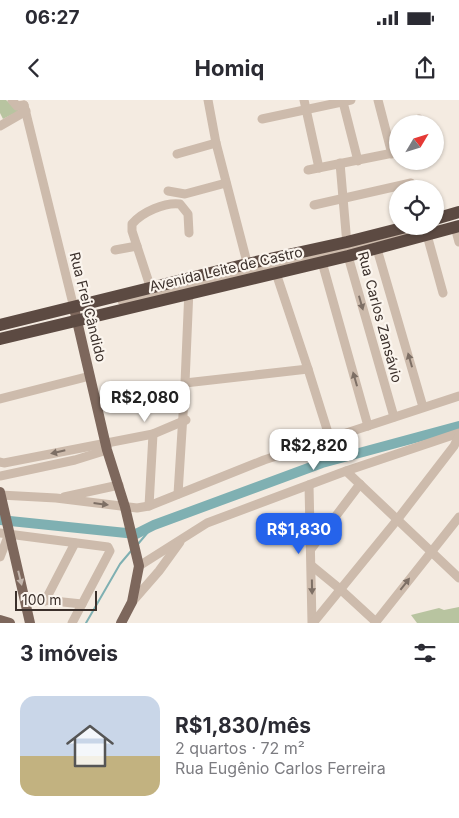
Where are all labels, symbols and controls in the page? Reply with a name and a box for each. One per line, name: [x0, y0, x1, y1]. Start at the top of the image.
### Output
text: 06:27: [25, 6, 80, 29]
icon: back: [20, 54, 48, 82]
icon: share: [411, 54, 439, 82]
text: Homiq: [195, 55, 264, 81]
north arrow: [389, 115, 444, 170]
map controls: [389, 115, 444, 235]
button: locate: [389, 180, 444, 235]
street label: Avenida Leite de Castro: [148, 243, 304, 294]
street label: Rua Carlos Zansávio: [355, 249, 406, 384]
street label: Rua Frei Cândido: [67, 250, 110, 364]
one-way arrow: [358, 296, 366, 311]
one-way arrow: [405, 353, 413, 368]
one-way arrow: [351, 372, 359, 387]
pin: R$2,080: [99, 380, 191, 423]
text: R$2,080: [111, 387, 179, 407]
pin: R$2,820: [268, 428, 360, 471]
text: R$2,820: [280, 435, 348, 455]
one-way arrow: [50, 448, 65, 456]
one-way arrow: [94, 500, 110, 508]
pin: R$1,830: [253, 512, 345, 555]
text: R$1,830: [267, 519, 331, 539]
one-way arrow: [17, 571, 25, 586]
one-way arrow: [400, 578, 411, 591]
one-way arrow: [308, 579, 316, 595]
scale bar: [15, 588, 98, 611]
text: 100 m: [22, 591, 62, 608]
icon: filters: [411, 639, 439, 667]
text: 3 imóveis: [20, 641, 118, 666]
text: R$1,830/mês: [175, 713, 311, 738]
icon: home: [60, 716, 120, 776]
text: 2 quartos · 72 m²: [175, 738, 305, 758]
text: Rua Eugênio Carlos Ferreira: [175, 758, 386, 778]

